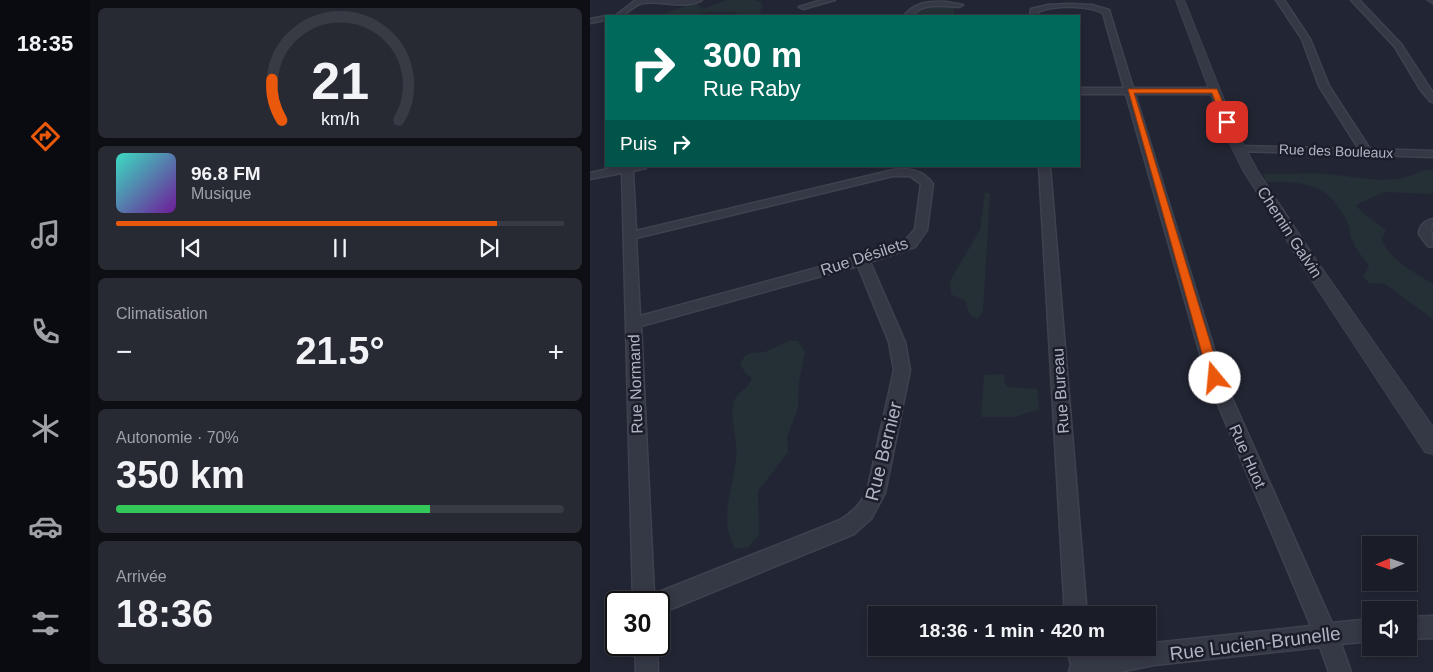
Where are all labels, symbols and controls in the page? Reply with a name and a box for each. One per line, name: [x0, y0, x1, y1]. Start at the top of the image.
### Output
text: 18:35: [17, 31, 73, 56]
icon: right: [620, 35, 685, 100]
text: 300 m: [703, 35, 802, 74]
text: 21: [311, 52, 369, 110]
text: Rue Raby: [703, 76, 801, 101]
pin: [1206, 101, 1248, 143]
icon: arrive: [1213, 108, 1241, 136]
text: km/h: [321, 109, 359, 129]
icon: directions: [28, 119, 63, 154]
icon: right: [667, 130, 695, 158]
text: Puis: [620, 133, 657, 154]
street label: Rue des Bouleaux: [1279, 141, 1393, 161]
text: 96.8 FM: [191, 163, 261, 184]
street label: Chemin Galvin: [1254, 184, 1325, 281]
text: Musique: [191, 185, 251, 202]
icon: music: [28, 217, 63, 252]
icon: previous: [177, 234, 205, 262]
icon: pause: [326, 234, 354, 262]
icon: next: [475, 234, 503, 262]
street label: Rue Désilets: [818, 234, 910, 279]
text: Climatisation: [116, 305, 208, 322]
icon: phone: [28, 314, 63, 349]
text: 21.5°: [295, 330, 385, 372]
street label: Rue Normand: [625, 334, 646, 434]
text: −: [116, 336, 132, 367]
text: +: [548, 336, 564, 367]
street label: Rue Bureau: [1049, 348, 1072, 434]
position arrow: [1188, 351, 1240, 403]
street label: Rue Bernier: [861, 399, 906, 503]
icon: climate: [28, 411, 63, 446]
street label: Rue Huot: [1226, 422, 1269, 491]
text: Autonomie · 70%: [116, 429, 239, 446]
text: 350 km: [116, 454, 245, 496]
icon: car: [28, 509, 63, 544]
north arrow: [1362, 536, 1418, 591]
map controls: [1362, 536, 1417, 656]
text: Arrivée: [116, 568, 167, 585]
speed limit sign: 30: [605, 591, 670, 656]
text: 18:36: [116, 593, 213, 635]
button: sound: [1362, 601, 1417, 656]
icon: filters: [28, 606, 63, 641]
text: 18:36 · 1 min · 420 m: [919, 620, 1105, 641]
street label: Rue Lucien-Brunelle: [1168, 623, 1342, 664]

